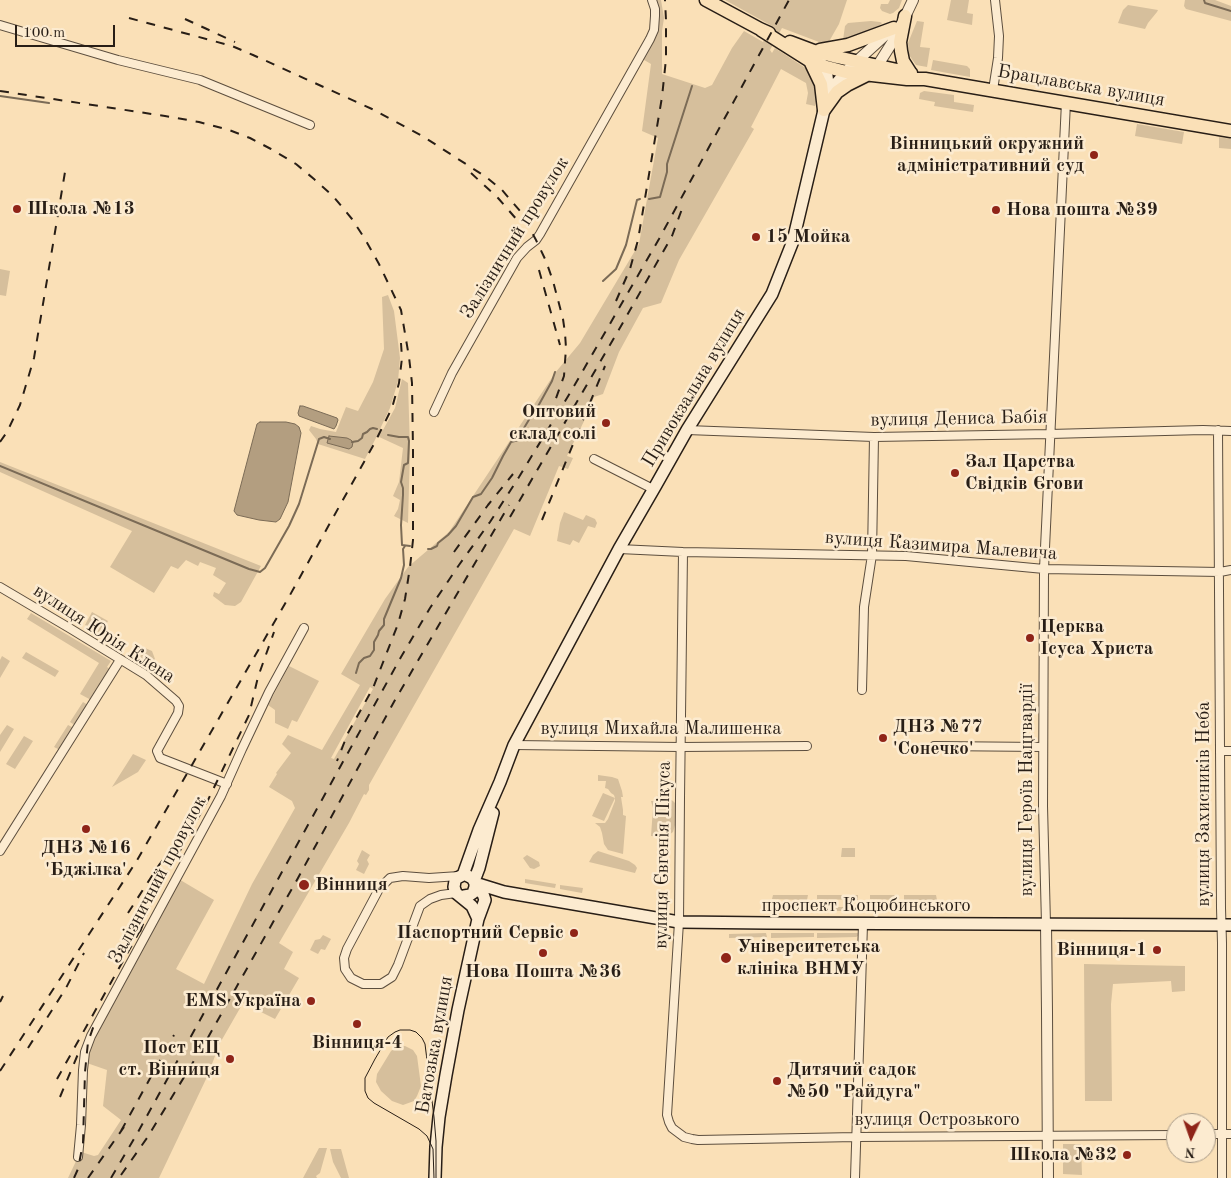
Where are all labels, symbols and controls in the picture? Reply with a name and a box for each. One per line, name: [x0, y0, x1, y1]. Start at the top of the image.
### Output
scale bar: [18, 15, 118, 47]
text: 100 m: [23, 26, 65, 41]
street label: Брацлавська вулиця: [995, 60, 1167, 112]
place label: Вінницький окружний адміністративний суд: [889, 133, 1084, 177]
marker: Вінницький окружний адміністративний суд: [1088, 149, 1100, 161]
street label: Залізничний провулок: [456, 153, 574, 323]
place label: Школа №13: [27, 198, 135, 220]
place label: Нова пошта №39: [1006, 199, 1158, 221]
marker: Школа №13: [11, 203, 23, 215]
marker: Нова пошта №39: [990, 204, 1002, 216]
place label: 15 Мойка: [766, 226, 850, 248]
marker: 15 Мойка: [750, 231, 762, 243]
street label: Привокзальна вулиця: [637, 304, 751, 472]
place label: Оптовий склад солі: [509, 401, 596, 445]
street label: вулиця Дениса Бабія: [870, 406, 1048, 432]
marker: Оптовий склад солі: [600, 417, 612, 429]
place label: Зал Царства Свідків Єгови: [965, 451, 1084, 495]
marker: Зал Царства Свідків Єгови: [949, 467, 961, 479]
street label: вулиця Казимира Малевича: [824, 527, 1058, 565]
street label: вулиця Юрія Клена: [29, 580, 179, 688]
place label: Церква Ісуса Христа: [1040, 616, 1153, 660]
marker: Церква Ісуса Христа: [1024, 632, 1036, 644]
street label: вулиця Героїв Нацгвардії: [1016, 684, 1038, 896]
street label: вулиця Захисників Неба: [1193, 701, 1215, 907]
place label: ДНЗ №77 'Сонечко': [893, 716, 982, 760]
street label: вулиця Михайла Малишенка: [540, 718, 782, 740]
marker: ДНЗ №77 'Сонечко': [877, 732, 889, 744]
street label: вулиця Євгенія Пікуса: [650, 761, 676, 949]
street label: Залізничний провулок: [104, 792, 212, 968]
marker: ДНЗ №16 'Бджілка': [80, 823, 92, 835]
place label: ДНЗ №16 'Бджілка': [41, 837, 131, 881]
place label: Вінниця: [315, 874, 388, 896]
marker: Вінниця: [297, 878, 311, 892]
street label: проспект Коцюбинського: [761, 895, 971, 917]
place label: Паспортний Сервіс: [396, 922, 564, 944]
marker: Паспортний Сервіс: [568, 927, 580, 939]
place label: Університетська клініка ВНМУ: [737, 936, 880, 980]
place label: Вінниця-1: [1056, 939, 1147, 961]
marker: Вінниця-1: [1151, 944, 1163, 956]
marker: Нова Пошта №36: [537, 947, 549, 959]
marker: Університетська клініка ВНМУ: [719, 951, 733, 965]
place label: Нова Пошта №36: [465, 961, 621, 983]
street label: Батозька вулиця: [412, 974, 458, 1116]
place label: EMS Україна: [185, 990, 301, 1012]
marker: EMS Україна: [305, 995, 317, 1007]
marker: Вінниця-4: [351, 1018, 363, 1030]
place label: Вінниця-4: [312, 1032, 402, 1054]
place label: Пост ЕЦ ст. Вінниця: [119, 1037, 220, 1081]
marker: Пост ЕЦ ст. Вінниця: [224, 1053, 236, 1065]
place label: Дитячий садок №50 "Райдуга": [787, 1059, 921, 1103]
marker: Дитячий садок №50 "Райдуга": [771, 1075, 783, 1087]
street label: вулиця Острозького: [854, 1109, 1020, 1131]
north arrow: [1166, 1113, 1216, 1163]
place label: Школа №32: [1009, 1144, 1117, 1166]
text: N: [1185, 1145, 1196, 1159]
marker: Школа №32: [1121, 1149, 1133, 1161]

